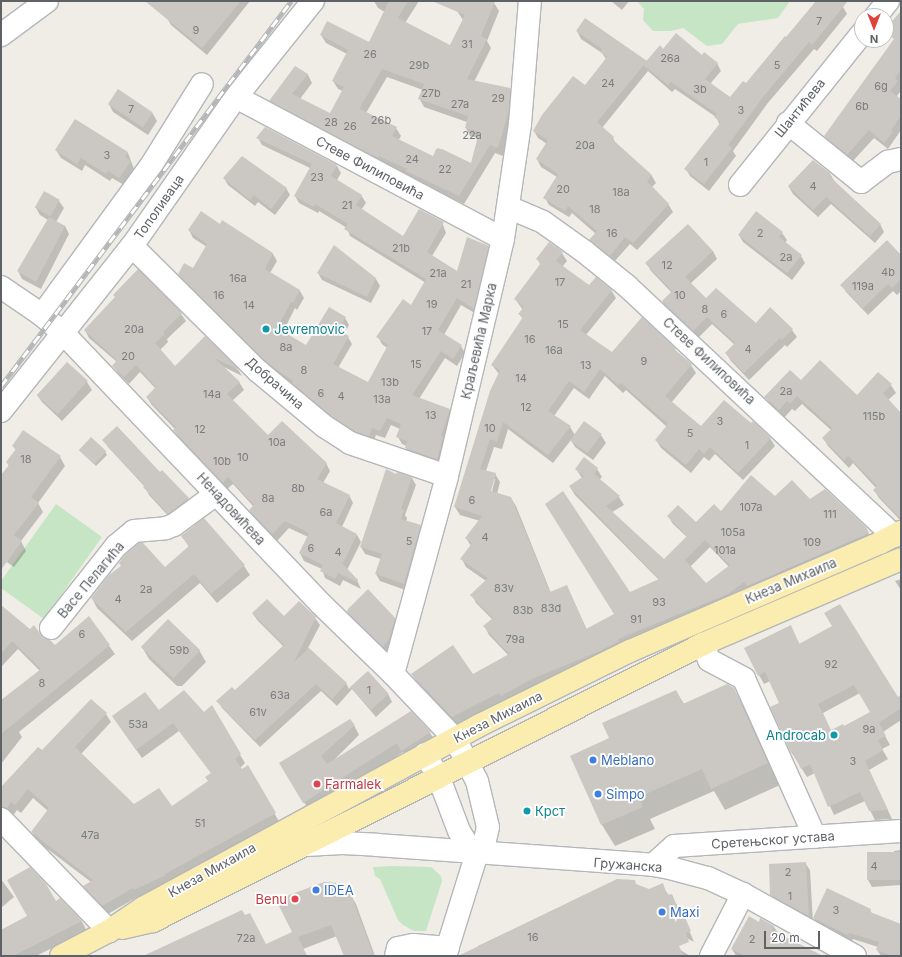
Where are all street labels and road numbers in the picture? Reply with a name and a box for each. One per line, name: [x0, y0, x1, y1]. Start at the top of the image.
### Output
street label: Шантићева: [772, 75, 828, 141]
street label: Стеве Филиповића: [313, 133, 427, 203]
street label: Тополиваца: [131, 172, 187, 242]
street label: Краљевића Марка: [458, 281, 500, 401]
street label: Стеве Филиповића: [660, 314, 758, 408]
street label: Добрачина: [243, 354, 307, 412]
street label: Ненадовићева: [194, 470, 268, 548]
street label: Васе Пелагића: [54, 539, 128, 621]
street label: Кнеза Михаила: [743, 555, 839, 607]
street label: Кнеза Михаила: [451, 688, 545, 746]
street label: Сретењског устава: [711, 828, 835, 852]
street label: Кнеза Михаила: [166, 840, 258, 900]
street label: Гружанска: [593, 855, 663, 875]

